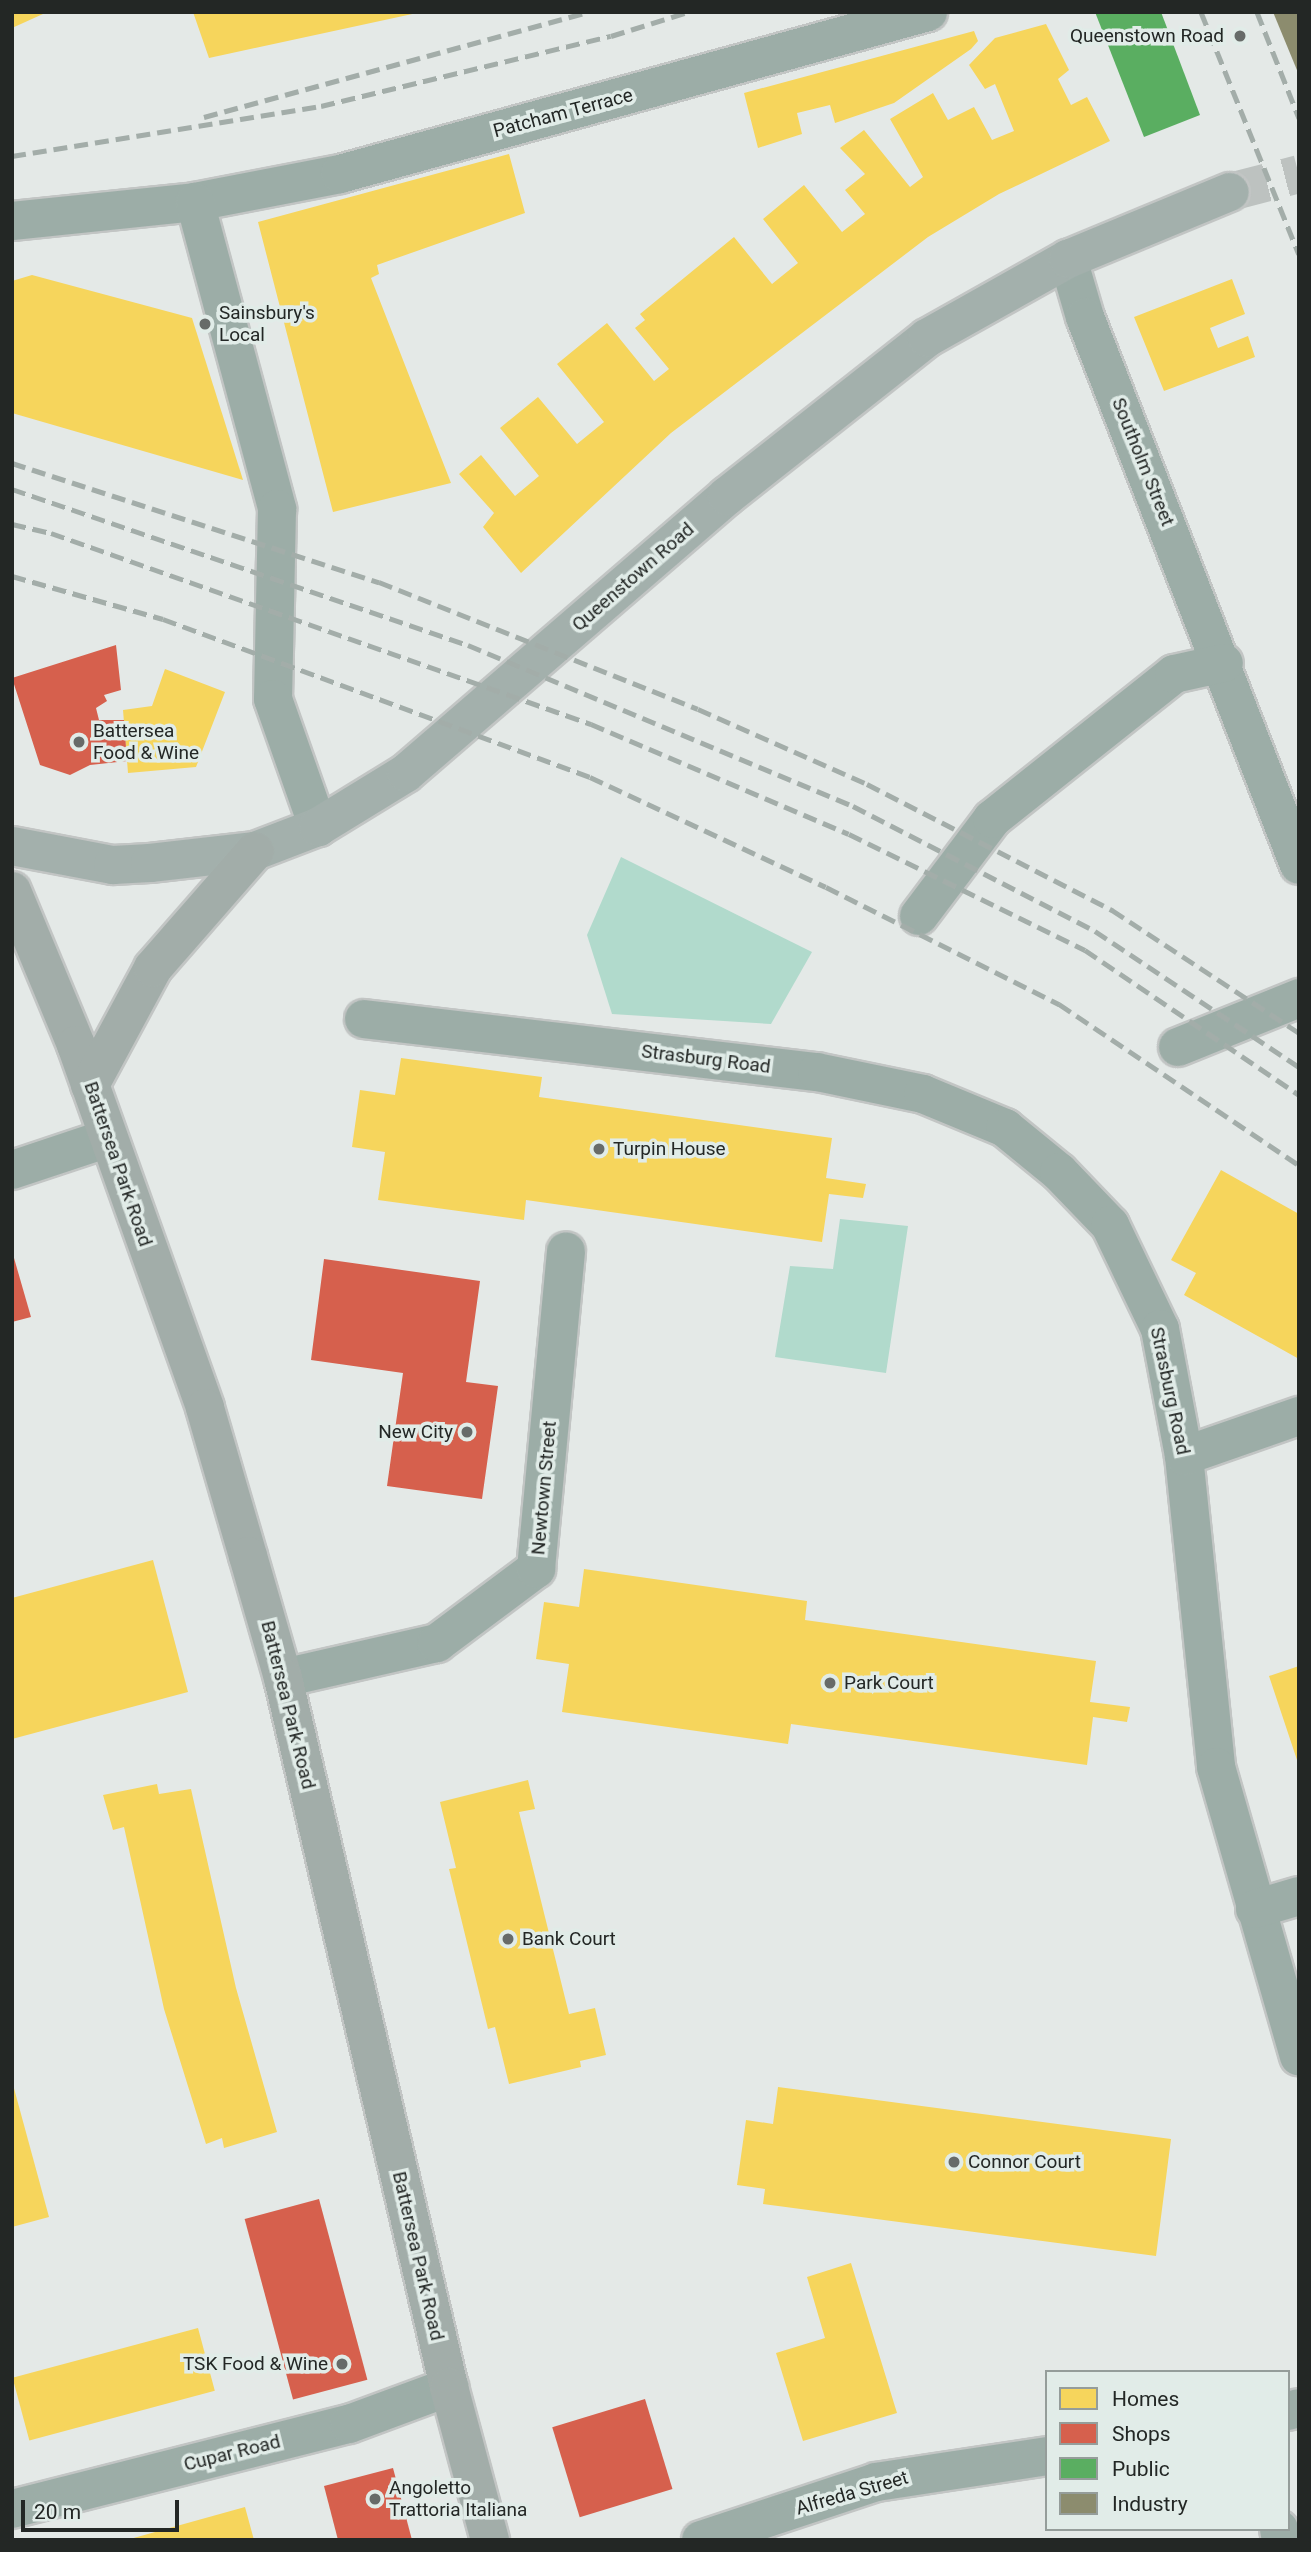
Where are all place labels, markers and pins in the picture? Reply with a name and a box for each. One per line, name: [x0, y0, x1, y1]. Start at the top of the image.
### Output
place label: Queenstown Road: [1070, 25, 1224, 47]
marker: Queenstown Road: [1230, 26, 1250, 46]
place label: Sainsbury's Local: [219, 302, 315, 346]
marker: Sainsbury's Local: [197, 316, 213, 332]
place label: Battersea Food & Wine: [93, 720, 199, 764]
marker: Battersea Food & Wine: [71, 734, 87, 750]
place label: Turpin House: [613, 1138, 726, 1160]
marker: Turpin House: [591, 1141, 607, 1157]
place label: New City: [378, 1421, 453, 1443]
marker: New City: [459, 1424, 475, 1440]
place label: Park Court: [844, 1672, 934, 1694]
marker: Park Court: [822, 1675, 838, 1691]
place label: Bank Court: [522, 1928, 616, 1950]
marker: Bank Court: [500, 1931, 516, 1947]
place label: Connor Court: [968, 2151, 1081, 2173]
marker: Connor Court: [946, 2154, 962, 2170]
place label: TSK Food & Wine: [183, 2353, 328, 2375]
marker: TSK Food & Wine: [334, 2356, 350, 2372]
place label: Angoletto Trattoria Italiana: [389, 2477, 527, 2521]
marker: Angoletto Trattoria Italiana: [367, 2491, 383, 2507]

